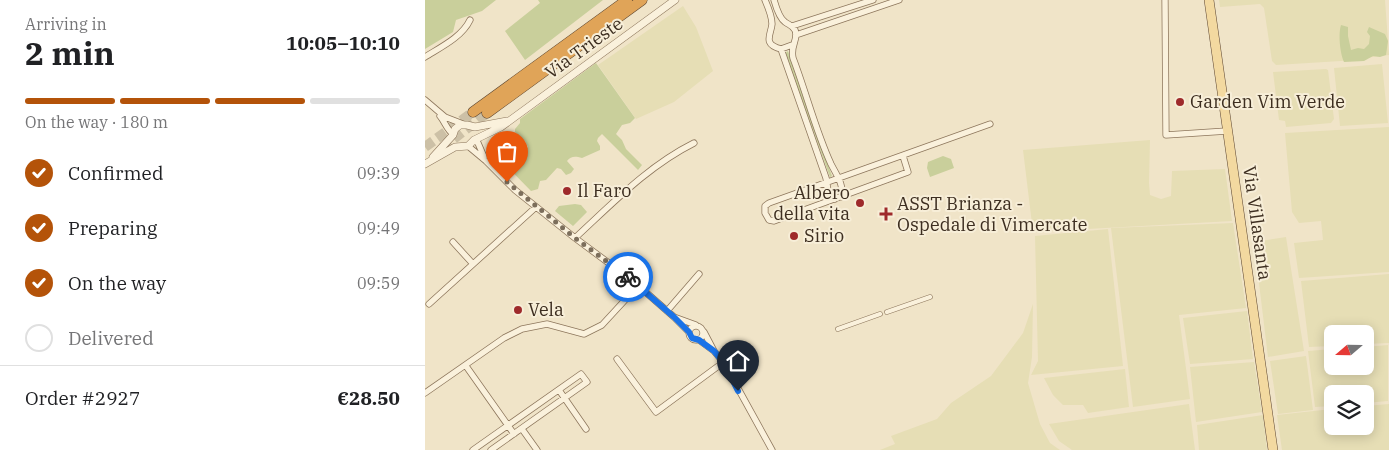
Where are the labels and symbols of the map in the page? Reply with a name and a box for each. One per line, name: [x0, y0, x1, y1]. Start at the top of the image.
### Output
street label: Via Trieste: [540, 12, 627, 84]
place label: Garden Vim Verde: [1190, 90, 1345, 113]
marker: Garden Vim Verde: [1174, 96, 1186, 108]
pin: [486, 131, 528, 182]
street label: Via Villasanta: [1238, 164, 1277, 282]
place label: Il Faro: [577, 179, 631, 202]
place label: Albero della vita: [773, 181, 850, 225]
marker: Il Faro: [561, 185, 573, 197]
place label: ASST Brianza - Ospedale di Vimercate: [897, 192, 1087, 236]
marker: Albero della vita: [854, 197, 866, 209]
marker: ASST Brianza - Ospedale di Vimercate: [879, 207, 893, 221]
place label: Sirio: [804, 224, 844, 247]
marker: Sirio: [788, 230, 800, 242]
courier: [603, 252, 653, 302]
place label: Vela: [528, 298, 564, 321]
marker: Vela: [512, 304, 524, 316]
north arrow: [1324, 325, 1374, 375]
pin: [717, 340, 759, 391]

